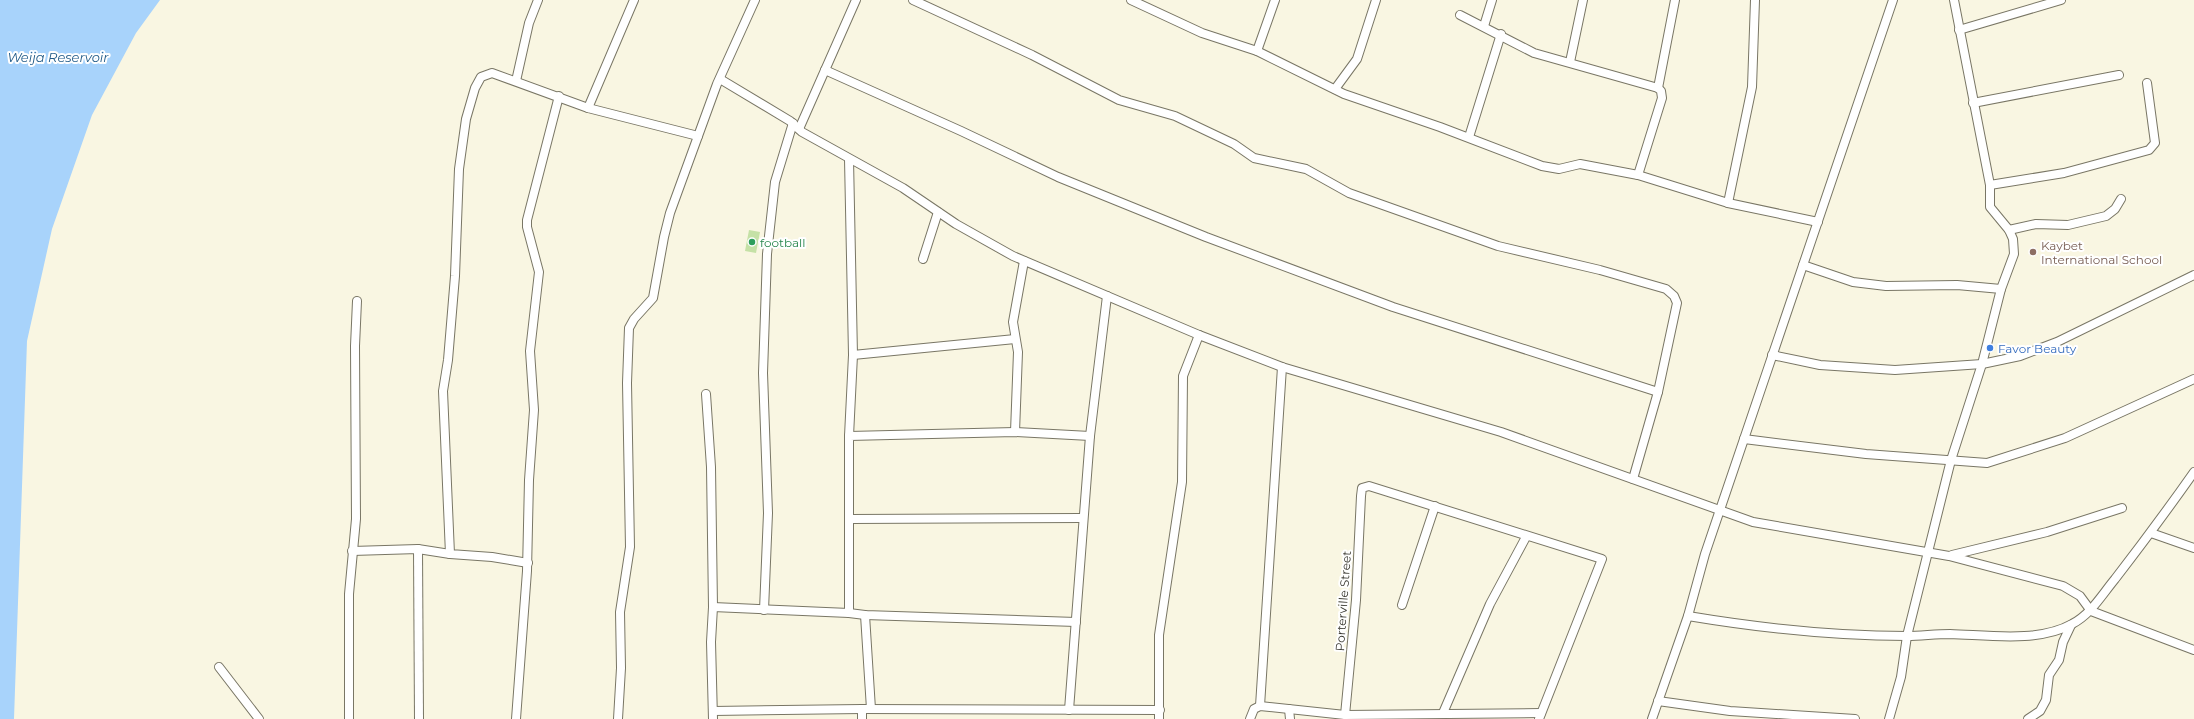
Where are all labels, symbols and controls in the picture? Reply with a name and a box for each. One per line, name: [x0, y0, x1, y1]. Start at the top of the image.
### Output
water label: Weija Reservoir: [7, 49, 109, 65]
place label: football: [760, 235, 806, 250]
marker: football: [747, 237, 757, 247]
place label: Kaybet International School: [2041, 238, 2162, 267]
marker: Kaybet International School: [2028, 247, 2038, 257]
place label: Favor Beauty: [1998, 341, 2077, 356]
marker: Favor Beauty: [1985, 343, 1995, 353]
street label: Porterville Street: [1332, 550, 1354, 652]

